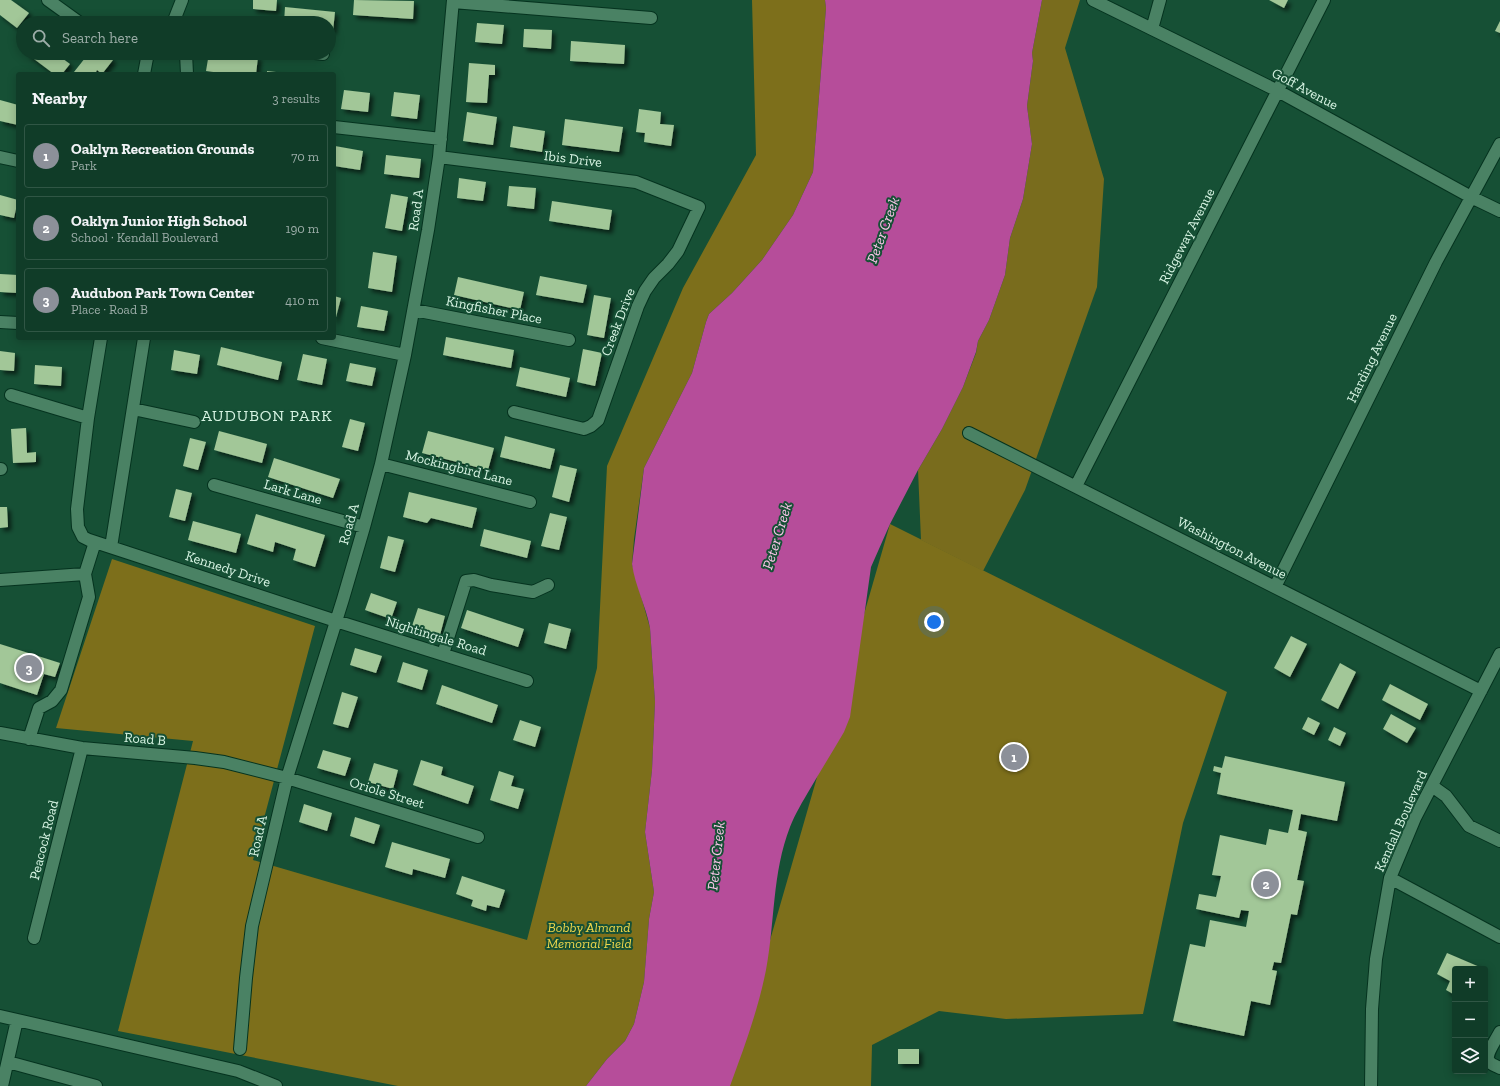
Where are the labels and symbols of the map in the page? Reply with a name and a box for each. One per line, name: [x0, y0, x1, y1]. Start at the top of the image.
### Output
street label: Goff Avenue: [1269, 64, 1341, 114]
street label: Ibis Drive: [543, 147, 603, 171]
street label: Ridgeway Avenue: [1155, 185, 1219, 287]
street label: Road A: [405, 187, 427, 232]
water label: Peter Creek: [863, 194, 903, 266]
street label: Creek Drive: [597, 285, 639, 358]
street label: Kingfisher Place: [445, 292, 544, 328]
street label: Harding Avenue: [1343, 310, 1401, 406]
district label: AUDUBON PARK: [201, 406, 333, 425]
street label: Mockingbird Lane: [404, 446, 515, 490]
street label: Lark Lane: [262, 476, 324, 509]
water label: Peter Creek: [758, 500, 796, 572]
street label: Road A: [335, 501, 363, 546]
street label: Washington Avenue: [1175, 513, 1290, 583]
street label: Kennedy Drive: [183, 547, 273, 591]
your location: [924, 612, 944, 632]
street label: Nightingale Road: [383, 613, 489, 660]
pin: 3: [16, 653, 42, 683]
street label: Road B: [123, 729, 167, 749]
pin: 1: [1001, 742, 1027, 772]
street label: Kendall Boulevard: [1371, 767, 1431, 874]
street label: Oriole Street: [347, 774, 427, 813]
street label: Peacock Road: [26, 798, 62, 882]
street label: Road A: [245, 813, 271, 858]
water label: Peter Creek: [703, 820, 729, 891]
pin: 2: [1253, 869, 1279, 899]
park label: Bobby Almand Memorial Field: [546, 919, 632, 952]

